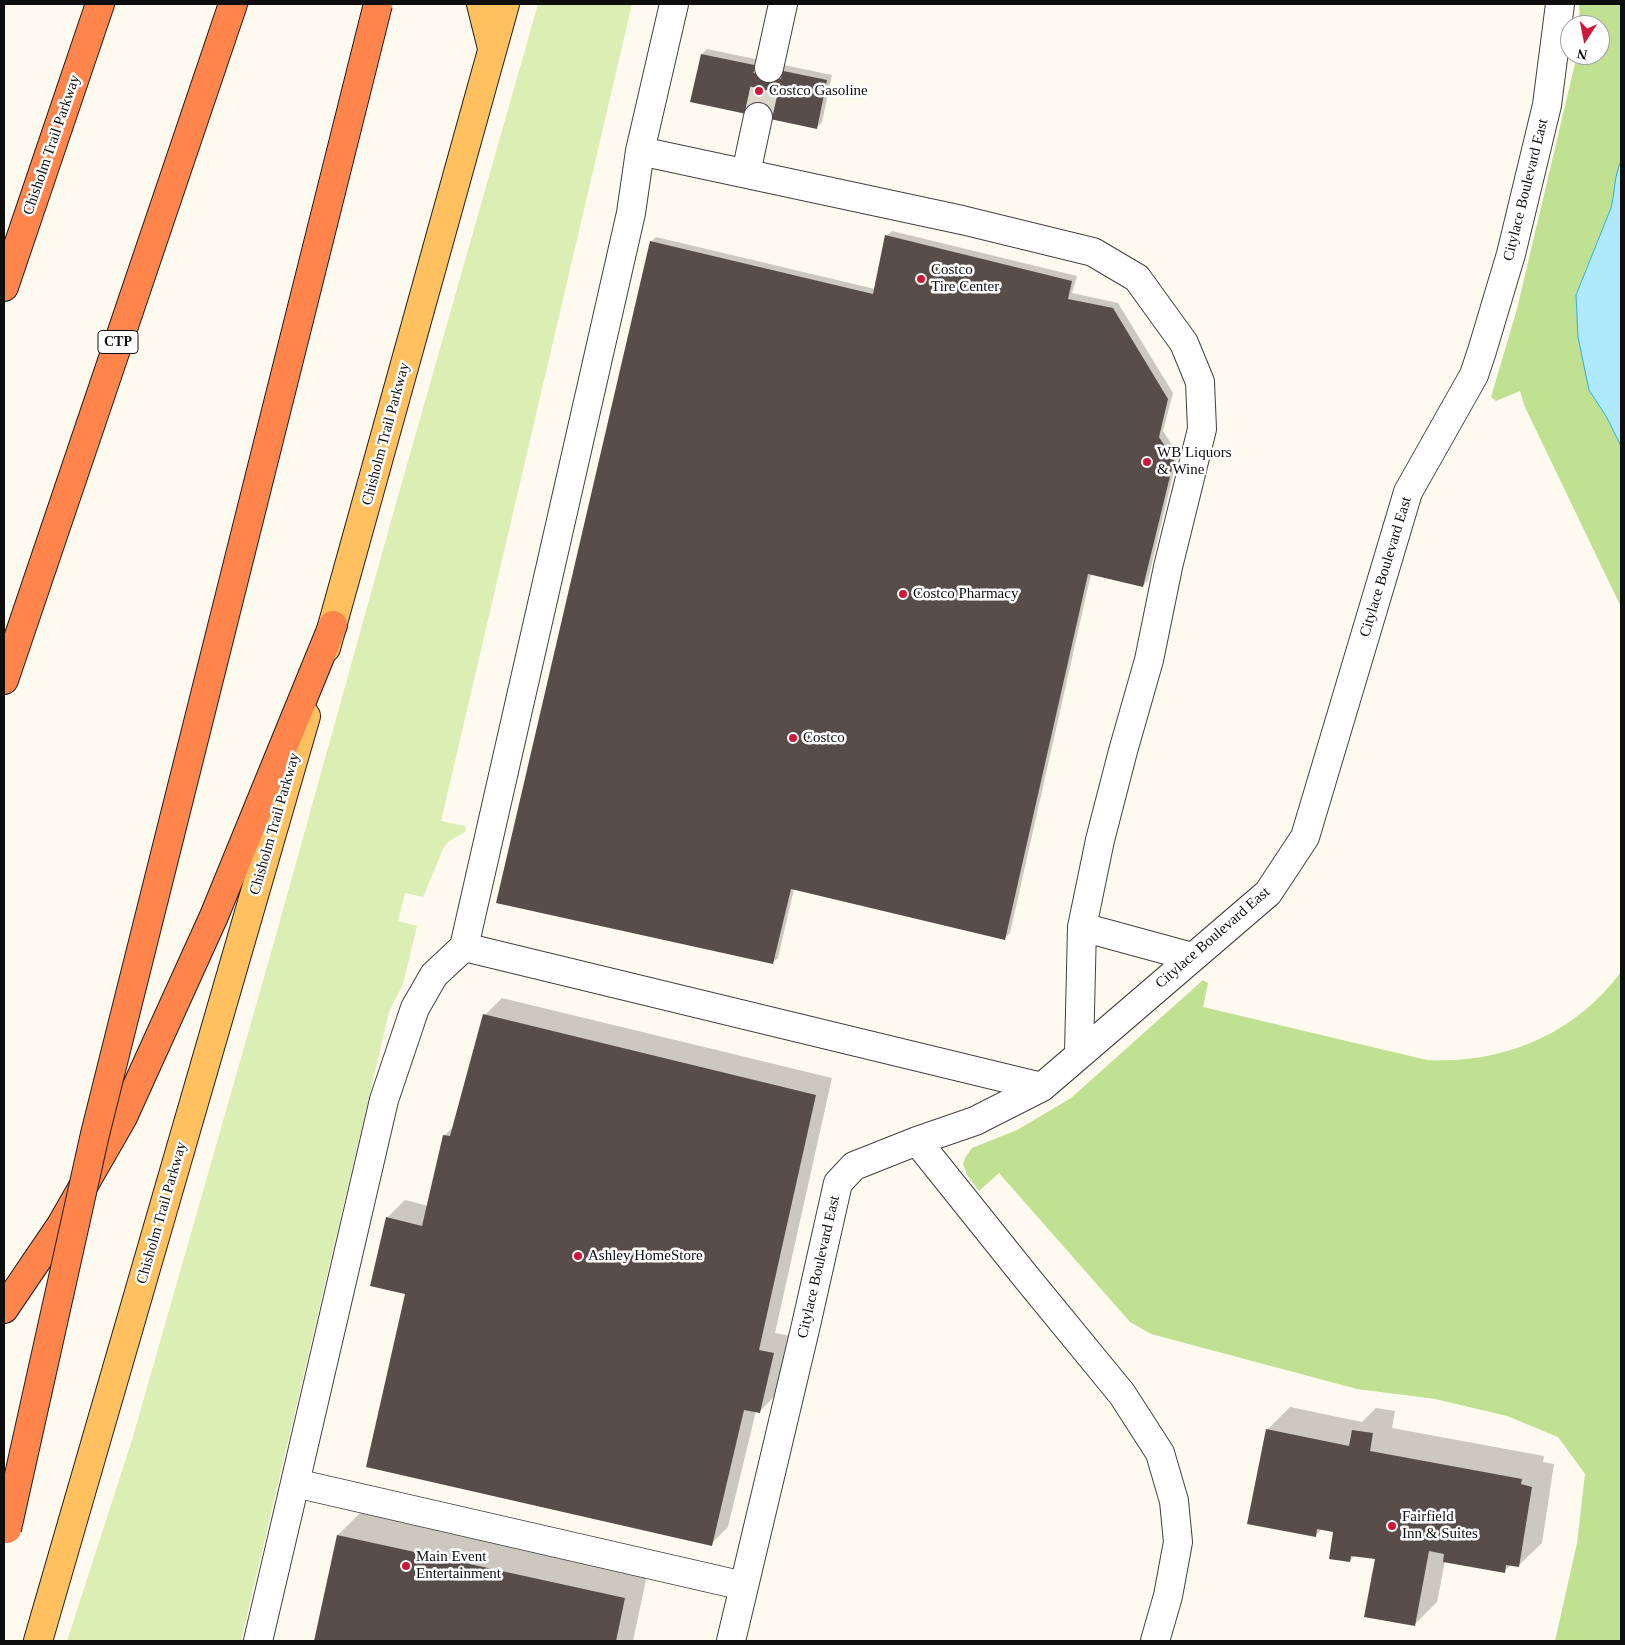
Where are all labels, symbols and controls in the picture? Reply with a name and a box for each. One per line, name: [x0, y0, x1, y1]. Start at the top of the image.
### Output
north arrow: [1560, 15, 1610, 65]
text: N: [1576, 46, 1589, 63]
street label: Chisholm Trail Parkway: [20, 73, 84, 217]
place label: Costco Gasoline: [769, 82, 868, 100]
marker: Costco Gasoline: [753, 85, 765, 97]
street label: Citylace Boulevard East: [1500, 117, 1552, 263]
place label: Costco Tire Center: [931, 261, 999, 296]
marker: Costco Tire Center: [915, 273, 927, 285]
road number: CTP: [98, 331, 138, 354]
street label: Chisholm Trail Parkway: [358, 361, 414, 507]
place label: WB Liquors & Wine: [1157, 444, 1232, 479]
marker: WB Liquors & Wine: [1141, 456, 1153, 468]
street label: Citylace Boulevard East: [1356, 495, 1416, 639]
place label: Costco Pharmacy: [913, 585, 1018, 603]
marker: Costco Pharmacy: [897, 588, 909, 600]
place label: Costco: [803, 729, 845, 747]
marker: Costco: [787, 732, 799, 744]
street label: Chisholm Trail Parkway: [246, 751, 304, 897]
street label: Citylace Boulevard East: [1152, 883, 1274, 993]
street label: Chisholm Trail Parkway: [133, 1140, 191, 1286]
street label: Citylace Boulevard East: [794, 1194, 844, 1340]
place label: Ashley HomeStore: [588, 1247, 703, 1265]
marker: Ashley HomeStore: [572, 1250, 584, 1262]
place label: Fairfield Inn & Suites: [1402, 1508, 1478, 1543]
marker: Fairfield Inn & Suites: [1386, 1520, 1398, 1532]
place label: Main Event Entertainment: [416, 1548, 501, 1583]
marker: Main Event Entertainment: [400, 1560, 412, 1572]

